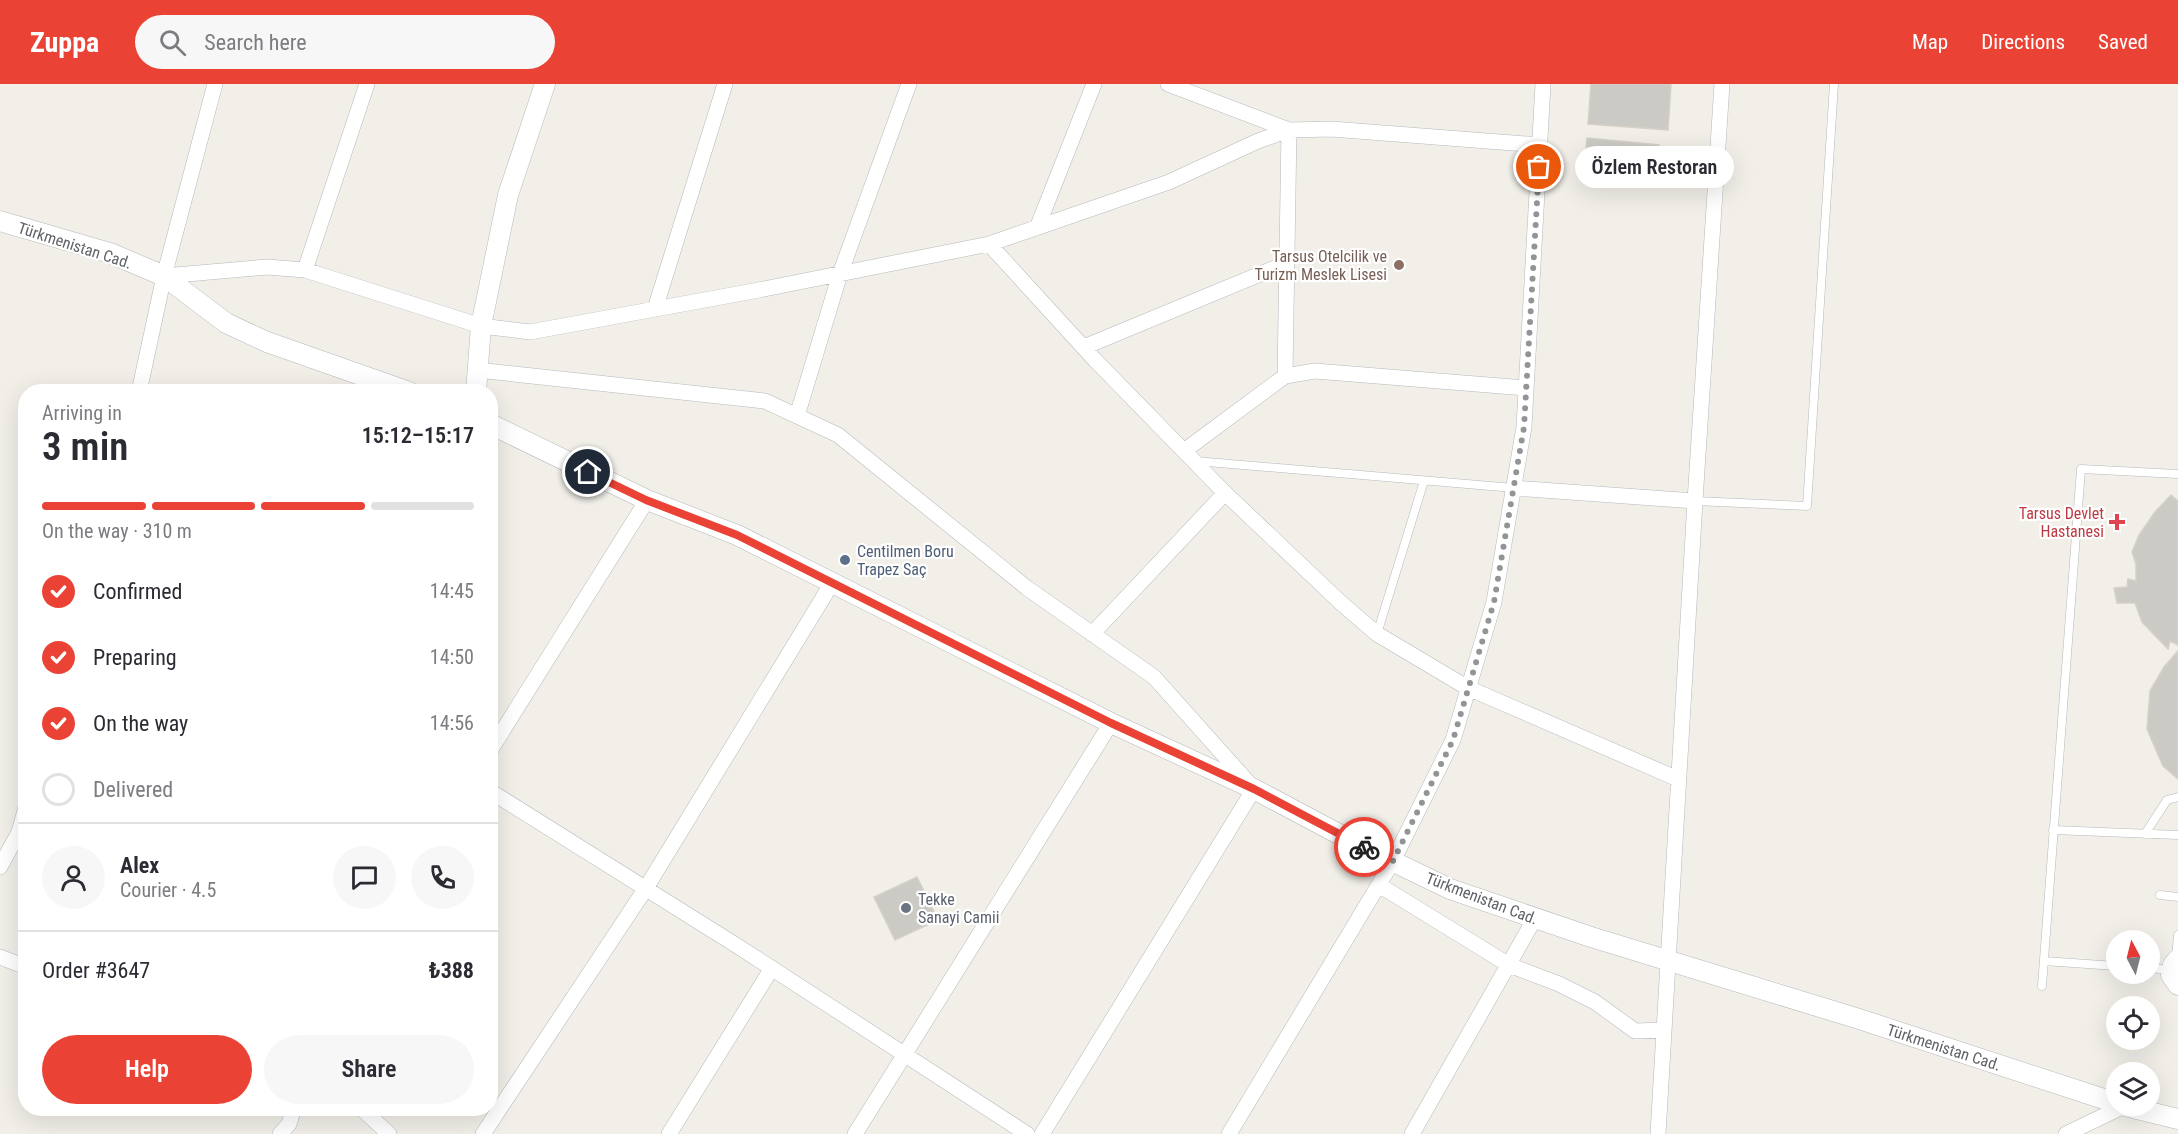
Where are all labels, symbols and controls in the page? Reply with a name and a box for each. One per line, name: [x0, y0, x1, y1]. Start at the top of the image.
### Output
search box: [135, 15, 555, 69]
text: Zuppa: [30, 26, 99, 59]
icon: search: [156, 26, 189, 59]
text: Search here: [204, 30, 307, 55]
text: Map: [1912, 30, 1948, 54]
text: Directions: [1981, 30, 2065, 54]
text: Saved: [2098, 30, 2148, 54]
pin: [1513, 141, 1564, 192]
callout: Özlem Restoran: [1575, 146, 1734, 188]
icon: bag: [1522, 150, 1555, 183]
text: Özlem Restoran: [1592, 155, 1717, 179]
street label: Türkmenistan Cad.: [16, 218, 134, 273]
place label: Tarsus Otelcilik ve Turizm Meslek Lisesi: [1254, 247, 1387, 284]
marker: Tarsus Otelcilik ve Turizm Meslek Lisesi: [1392, 258, 1406, 272]
text: Arriving in: [42, 401, 122, 425]
text: 15:12–15:17: [362, 423, 474, 448]
text: 3 min: [42, 424, 128, 470]
pin: [562, 446, 613, 497]
icon: home: [571, 455, 604, 488]
place label: Tarsus Devlet Hastanesi: [2019, 504, 2104, 541]
marker: Tarsus Devlet Hastanesi: [2108, 513, 2126, 531]
text: On the way · 310 m: [42, 519, 192, 543]
place label: Centilmen Boru Trapez Saç: [857, 542, 954, 579]
marker: Centilmen Boru Trapez Saç: [838, 553, 852, 567]
icon: check: [42, 575, 75, 608]
text: Confirmed: [93, 579, 182, 604]
text: 14:45: [430, 579, 474, 603]
icon: check: [42, 641, 75, 674]
text: Preparing: [93, 645, 177, 670]
text: 14:50: [430, 645, 474, 669]
icon: check: [42, 707, 75, 740]
text: On the way: [93, 711, 188, 736]
text: 14:56: [430, 711, 474, 735]
text: Delivered: [93, 777, 173, 802]
courier: [1334, 817, 1394, 877]
icon: bike: [1348, 831, 1381, 864]
button: person: [42, 846, 105, 909]
button: chat: [333, 846, 396, 909]
button: phone: [411, 846, 474, 909]
text: Alex: [120, 853, 159, 878]
street label: Türkmenistan Cad.: [1423, 868, 1540, 929]
text: Courier · 4.5: [120, 878, 216, 902]
place label: Tekke Sanayi Camii: [918, 890, 999, 927]
marker: Tekke Sanayi Camii: [899, 901, 913, 915]
north arrow: [2106, 930, 2160, 984]
map controls: [2106, 930, 2160, 1116]
text: Order #3647: [42, 958, 150, 983]
text: ₺388: [429, 958, 474, 983]
button: locate: [2106, 996, 2160, 1050]
street label: Türkmenistan Cad.: [1885, 1020, 2003, 1075]
button: Help: [42, 1035, 252, 1104]
button: Share: [264, 1035, 474, 1104]
button: layers: [2106, 1062, 2160, 1116]

